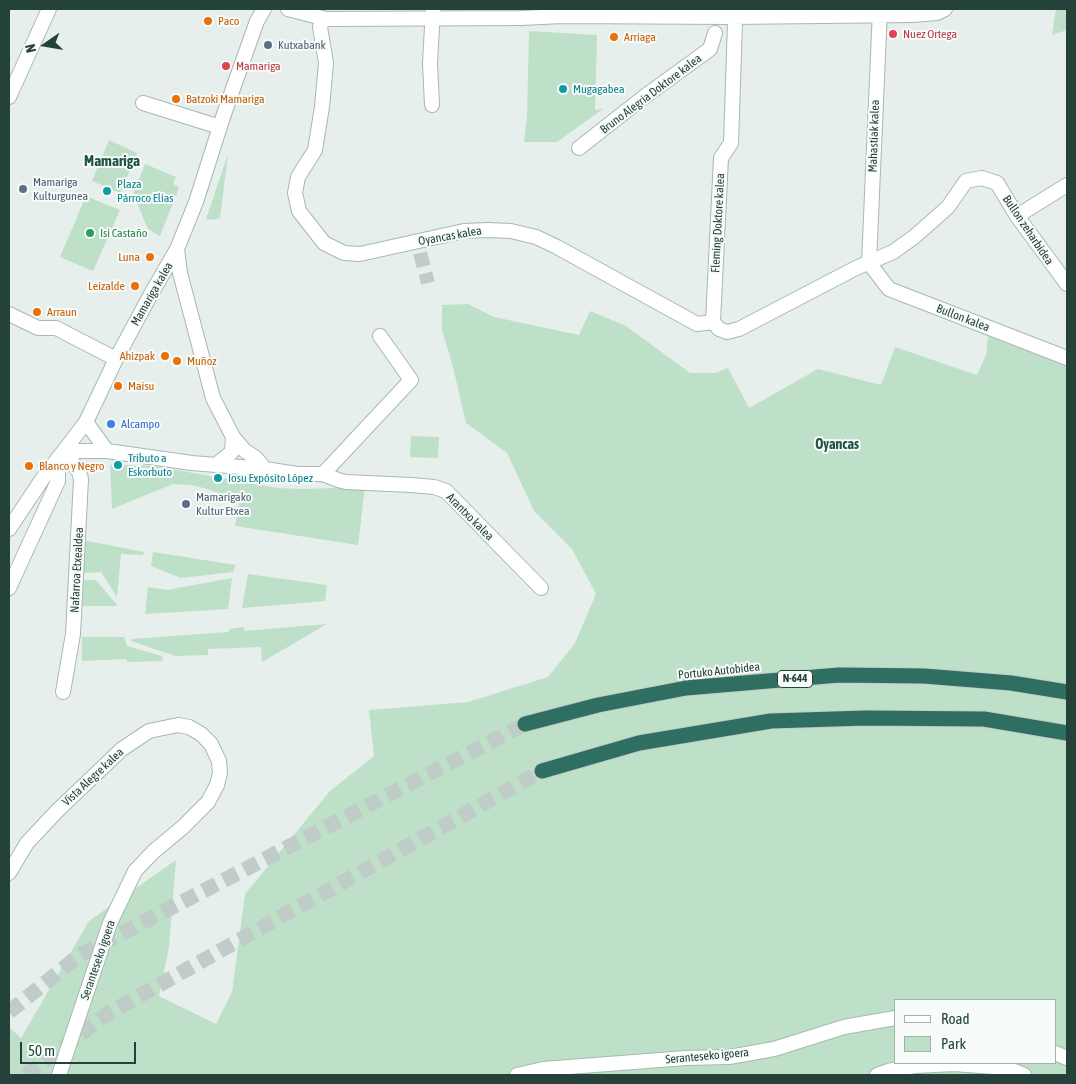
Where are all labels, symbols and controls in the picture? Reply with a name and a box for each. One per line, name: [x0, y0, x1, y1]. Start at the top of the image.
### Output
place label: Paco: [218, 14, 239, 28]
marker: Paco: [202, 15, 214, 27]
north arrow: [20, 20, 70, 70]
place label: Nuez Ortega: [903, 27, 957, 41]
marker: Nuez Ortega: [887, 28, 899, 40]
place label: Arriaga: [624, 30, 656, 44]
marker: Arriaga: [608, 31, 620, 43]
place label: Kutxabank: [278, 38, 326, 52]
marker: Kutxabank: [262, 39, 274, 51]
text: N: [22, 43, 39, 54]
street label: Bruno Alegria Doktore kalea: [597, 51, 705, 137]
place label: Mamariga: [236, 59, 281, 73]
marker: Mamariga: [220, 60, 232, 72]
place label: Mugagabea: [573, 82, 625, 96]
marker: Mugagabea: [557, 83, 569, 95]
place label: Batzoki Mamariga: [186, 92, 265, 106]
marker: Batzoki Mamariga: [170, 93, 182, 105]
street label: Mahastiak kalea: [866, 99, 882, 173]
district label: Mamariga: [84, 152, 140, 170]
street label: Fleming Doktore kalea: [708, 173, 728, 273]
place label: Mamariga Kulturgunea: [33, 175, 88, 203]
place label: Plaza Párroco Elías: [117, 177, 174, 205]
marker: Mamariga Kulturgunea: [17, 183, 29, 195]
marker: Plaza Párroco Elías: [101, 185, 113, 197]
street label: Bullon zeharbidea: [1000, 193, 1056, 267]
street label: Oyancas kalea: [417, 223, 483, 249]
place label: Isi Castaño: [100, 226, 147, 240]
marker: Isi Castaño: [84, 227, 96, 239]
place label: Luna: [118, 250, 140, 264]
marker: Luna: [144, 251, 156, 263]
street label: Mamariga kalea: [128, 260, 176, 328]
place label: Leizalde: [88, 279, 125, 293]
marker: Leizalde: [129, 280, 141, 292]
street label: Bullon kalea: [934, 301, 992, 335]
place label: Arraun: [47, 305, 77, 319]
marker: Arraun: [31, 306, 43, 318]
place label: Ahizpak: [120, 349, 155, 363]
marker: Ahizpak: [159, 350, 171, 362]
place label: Muñoz: [187, 354, 216, 368]
marker: Muñoz: [171, 355, 183, 367]
place label: Maisu: [128, 379, 154, 393]
marker: Maisu: [112, 380, 124, 392]
place label: Alcampo: [121, 417, 160, 431]
marker: Alcampo: [105, 418, 117, 430]
district label: Oyancas: [815, 437, 859, 453]
place label: Tributo a Eskorbuto: [128, 451, 172, 479]
place label: Blanco y Negro: [39, 459, 104, 473]
marker: Tributo a Eskorbuto: [112, 459, 124, 471]
marker: Blanco y Negro: [23, 460, 35, 472]
place label: Iosu Expósito López: [228, 471, 313, 485]
marker: Iosu Expósito López: [212, 472, 224, 484]
place label: Mamarigako Kultur Etxea: [196, 490, 251, 518]
street label: Arantxo kalea: [443, 490, 497, 544]
marker: Mamarigako Kultur Etxea: [180, 498, 192, 510]
street label: Nafarroa Etxealdea: [68, 527, 86, 613]
street label: Portuko Autobidea: [677, 660, 761, 682]
road number: N-644: [778, 671, 812, 688]
street label: Vista Alegre kalea: [59, 745, 127, 809]
street label: Seranteseko igoera: [78, 918, 118, 1002]
legend: [894, 999, 1056, 1064]
text: Road: [941, 1010, 970, 1027]
scale bar: [22, 1032, 139, 1064]
text: Park: [941, 1035, 966, 1052]
text: 50 m: [28, 1042, 55, 1059]
street label: Seranteseko igoera: [665, 1045, 749, 1067]

